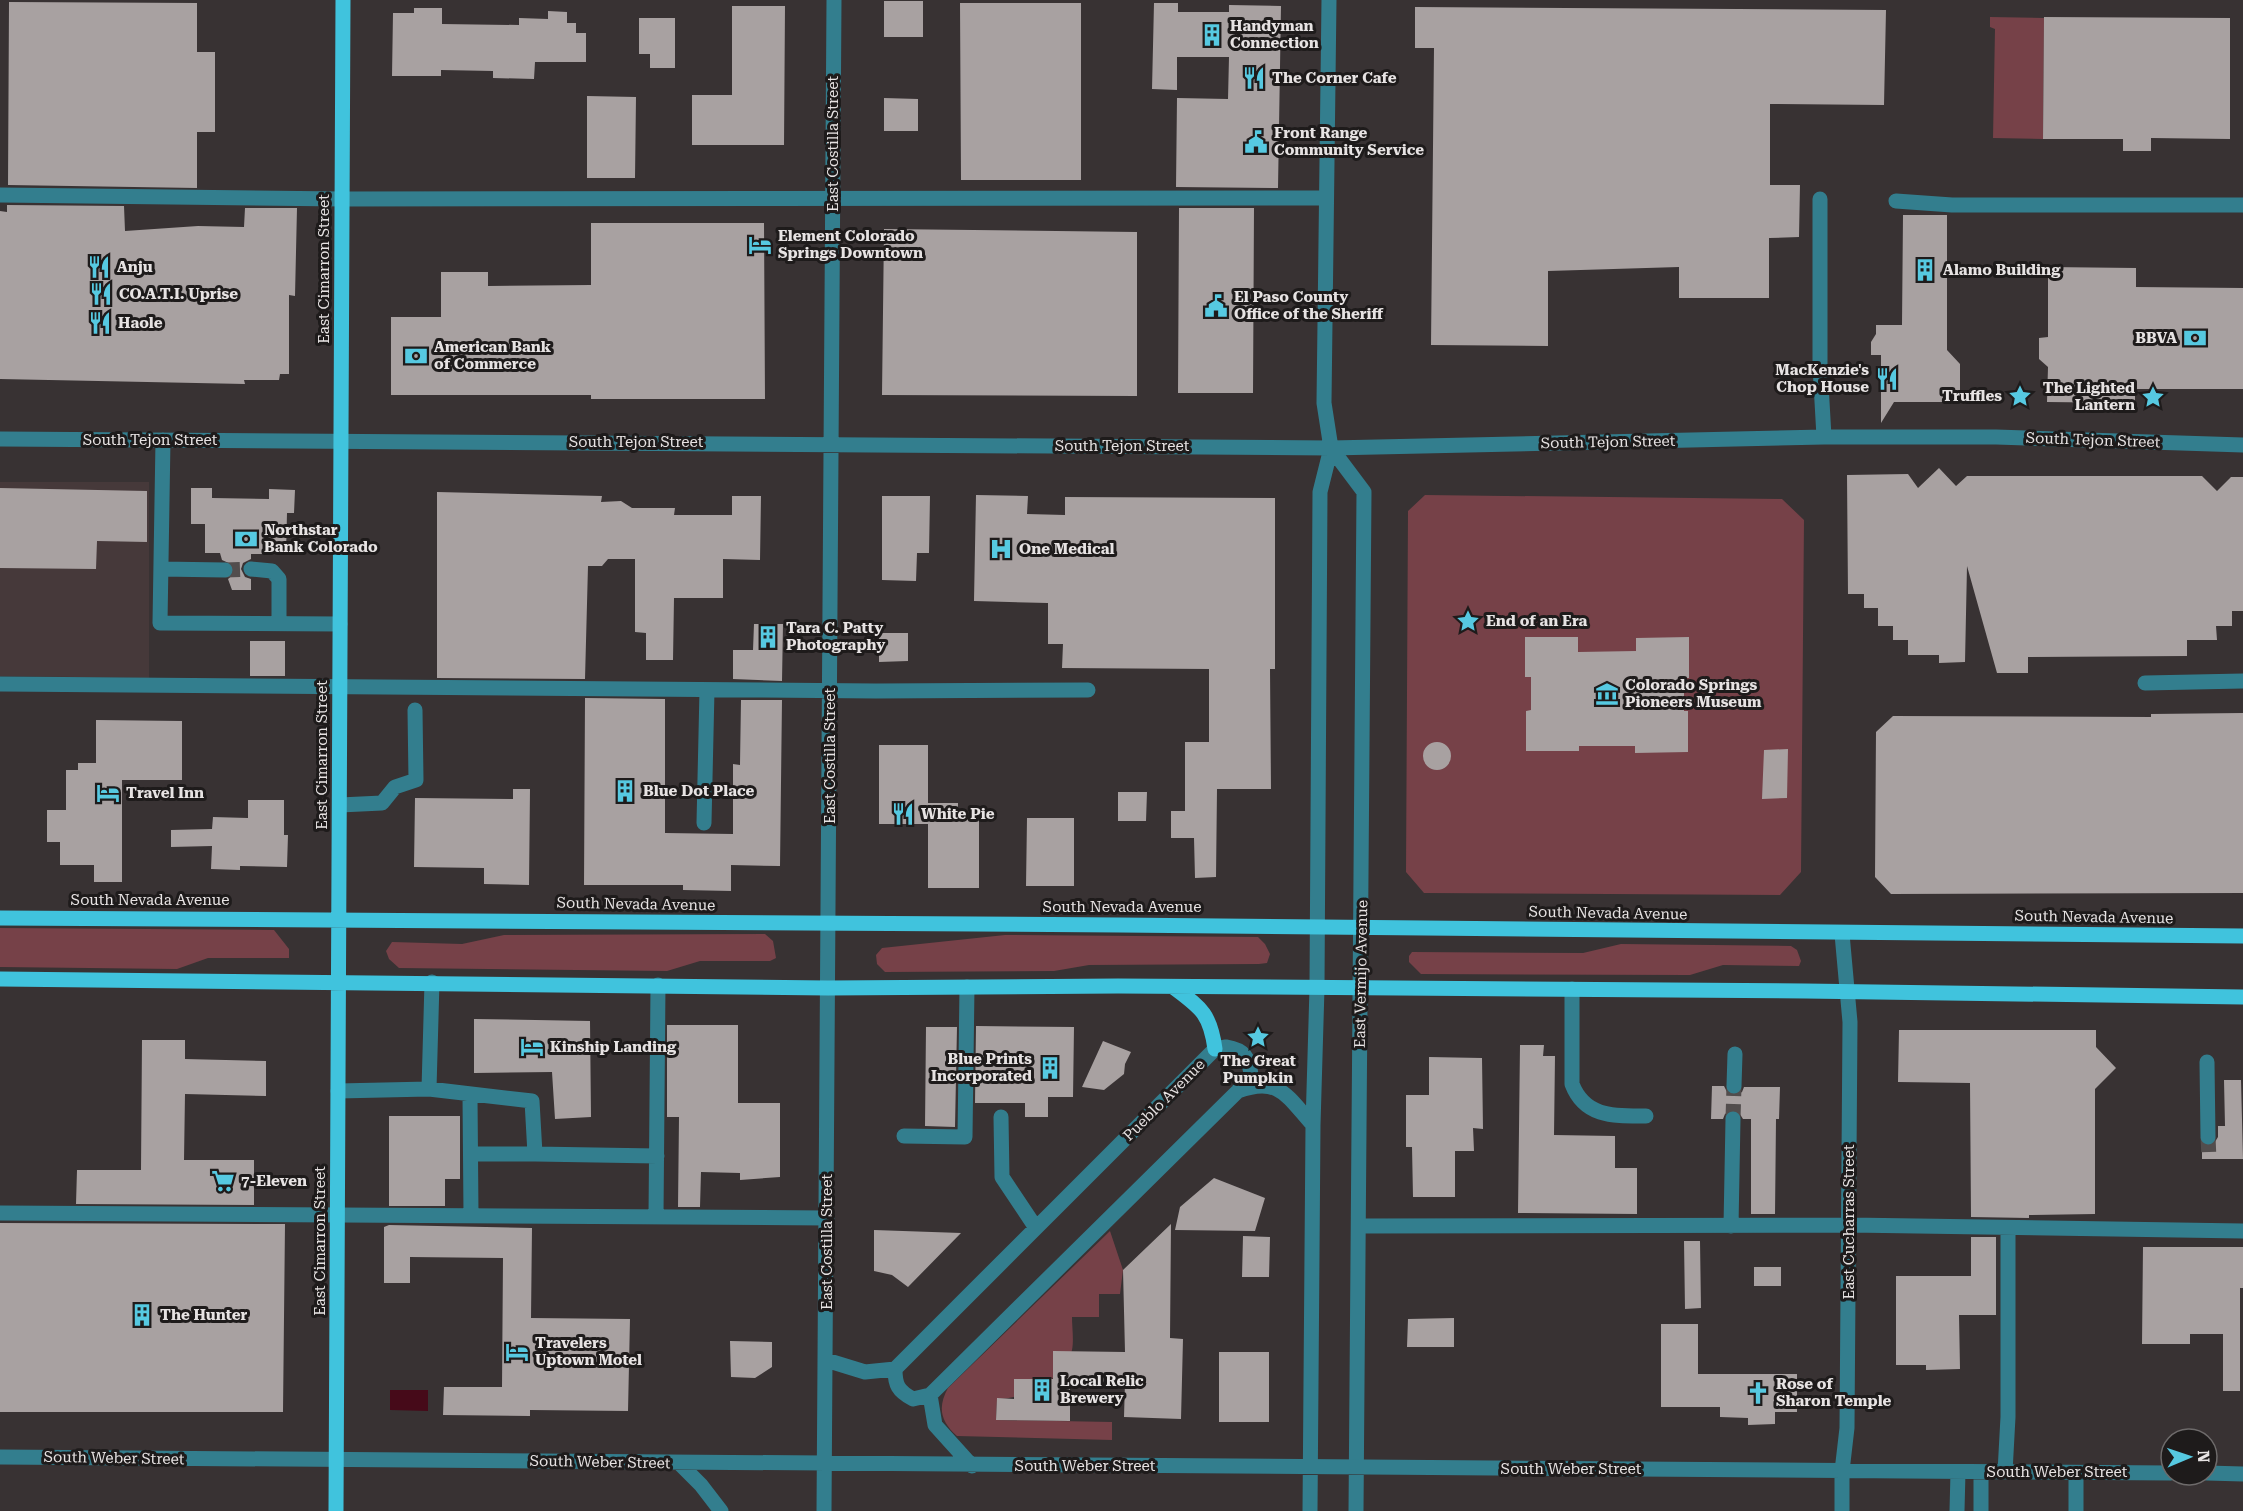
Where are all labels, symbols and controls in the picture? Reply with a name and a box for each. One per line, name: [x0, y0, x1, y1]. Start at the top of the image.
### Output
place label: Handyman Connection: [1230, 17, 1319, 52]
building icon: Handyman Connection: [1199, 22, 1225, 48]
restaurant icon: The Corner Cafe: [1241, 65, 1267, 91]
place label: The Corner Cafe: [1272, 69, 1397, 87]
street label: East Costilla Street: [824, 76, 842, 212]
place label: Front Range Community Service: [1274, 124, 1424, 159]
public building icon: Front Range Community Service: [1243, 129, 1269, 155]
street label: East Cimarron Street: [315, 194, 333, 344]
place label: Element Colorado Springs Downtown: [778, 227, 923, 262]
hotel icon: Element Colorado Springs Downtown: [747, 232, 773, 258]
restaurant icon: Anju: [86, 254, 112, 280]
building icon: Alamo Building: [1912, 257, 1938, 283]
place label: Anju: [117, 258, 153, 276]
place label: Alamo Building: [1943, 261, 2061, 279]
restaurant icon: CO.A.T.I. Uprise: [88, 281, 114, 307]
place label: CO.A.T.I. Uprise: [119, 285, 238, 303]
place label: El Paso County Office of the Sheriff: [1234, 288, 1384, 323]
public building icon: El Paso County Office of the Sheriff: [1203, 293, 1229, 319]
restaurant icon: Haole: [87, 310, 113, 336]
place label: Haole: [118, 314, 163, 332]
bank icon: BBVA: [2182, 325, 2208, 351]
place label: BBVA: [2135, 329, 2177, 347]
place label: American Bank of Commerce: [434, 338, 552, 373]
bank icon: American Bank of Commerce: [403, 343, 429, 369]
place label: MacKenzie's Chop House: [1775, 361, 1869, 396]
restaurant icon: MacKenzie's Chop House: [1874, 366, 1900, 392]
place label: The Lighted Lantern: [2043, 379, 2135, 414]
place icon: Truffles: [2007, 383, 2033, 409]
place icon: The Lighted Lantern: [2140, 384, 2166, 410]
place label: Truffles: [1942, 387, 2002, 405]
street label: South Tejon Street: [2025, 429, 2161, 451]
street label: South Tejon Street: [83, 431, 218, 449]
street label: South Tejon Street: [1541, 432, 1676, 452]
street label: South Tejon Street: [569, 433, 704, 451]
street label: South Tejon Street: [1055, 437, 1190, 455]
place label: Northstar Bank Colorado: [264, 521, 378, 556]
bank icon: Northstar Bank Colorado: [233, 526, 259, 552]
hospital icon: One Medical: [988, 536, 1014, 562]
place label: One Medical: [1019, 540, 1114, 558]
place icon: End of an Era: [1455, 608, 1481, 634]
place label: End of an Era: [1486, 612, 1588, 630]
place label: Tara C. Patty Photography: [786, 619, 885, 654]
building icon: Tara C. Patty Photography: [755, 624, 781, 650]
place label: Colorado Springs Pioneers Museum: [1625, 676, 1762, 711]
street label: East Cimarron Street: [313, 680, 331, 830]
museum icon: Colorado Springs Pioneers Museum: [1594, 681, 1620, 707]
street label: East Costilla Street: [821, 688, 839, 824]
building icon: Blue Dot Place: [612, 778, 638, 804]
hotel icon: Travel Inn: [95, 780, 121, 806]
place label: Blue Dot Place: [643, 782, 755, 800]
place label: Travel Inn: [126, 784, 204, 802]
restaurant icon: White Pie: [890, 801, 916, 827]
place label: White Pie: [921, 805, 995, 823]
street label: South Nevada Avenue: [71, 891, 229, 909]
street label: South Nevada Avenue: [556, 894, 716, 914]
street label: South Nevada Avenue: [1043, 898, 1201, 916]
street label: East Vermijo Avenue: [1351, 900, 1371, 1048]
street label: South Nevada Avenue: [1528, 903, 1688, 923]
street label: South Nevada Avenue: [2014, 907, 2174, 927]
place icon: The Great Pumpkin: [1245, 1024, 1271, 1050]
hotel icon: Kinship Landing: [519, 1034, 545, 1060]
place label: Kinship Landing: [550, 1038, 677, 1056]
place label: Blue Prints Incorporated: [931, 1050, 1032, 1085]
place label: The Great Pumpkin: [1220, 1052, 1296, 1087]
building icon: Blue Prints Incorporated: [1037, 1055, 1063, 1081]
street label: Pueblo Avenue: [1119, 1055, 1209, 1145]
street label: East Cucharras Street: [1840, 1144, 1858, 1299]
street label: East Cimarron Street: [311, 1166, 329, 1316]
supermarket icon: 7-Eleven: [210, 1168, 236, 1194]
place label: 7-Eleven: [241, 1172, 307, 1190]
street label: East Costilla Street: [818, 1174, 836, 1310]
building icon: The Hunter: [129, 1302, 155, 1328]
place label: The Hunter: [160, 1306, 247, 1324]
place label: Travelers Uptown Motel: [535, 1334, 642, 1369]
hotel icon: Travelers Uptown Motel: [504, 1339, 530, 1365]
place label: Local Relic Brewery: [1060, 1372, 1144, 1407]
place label: Rose of Sharon Temple: [1776, 1375, 1892, 1410]
building icon: Local Relic Brewery: [1029, 1377, 1055, 1403]
church icon: Rose of Sharon Temple: [1745, 1380, 1771, 1406]
north arrow: [2159, 1427, 2219, 1487]
street label: South Weber Street: [43, 1448, 185, 1468]
text: N: [2194, 1450, 2213, 1463]
street label: South Weber Street: [529, 1452, 671, 1472]
street label: South Weber Street: [1015, 1457, 1156, 1475]
street label: South Weber Street: [1501, 1460, 1642, 1478]
street label: South Weber Street: [1987, 1463, 2128, 1481]

